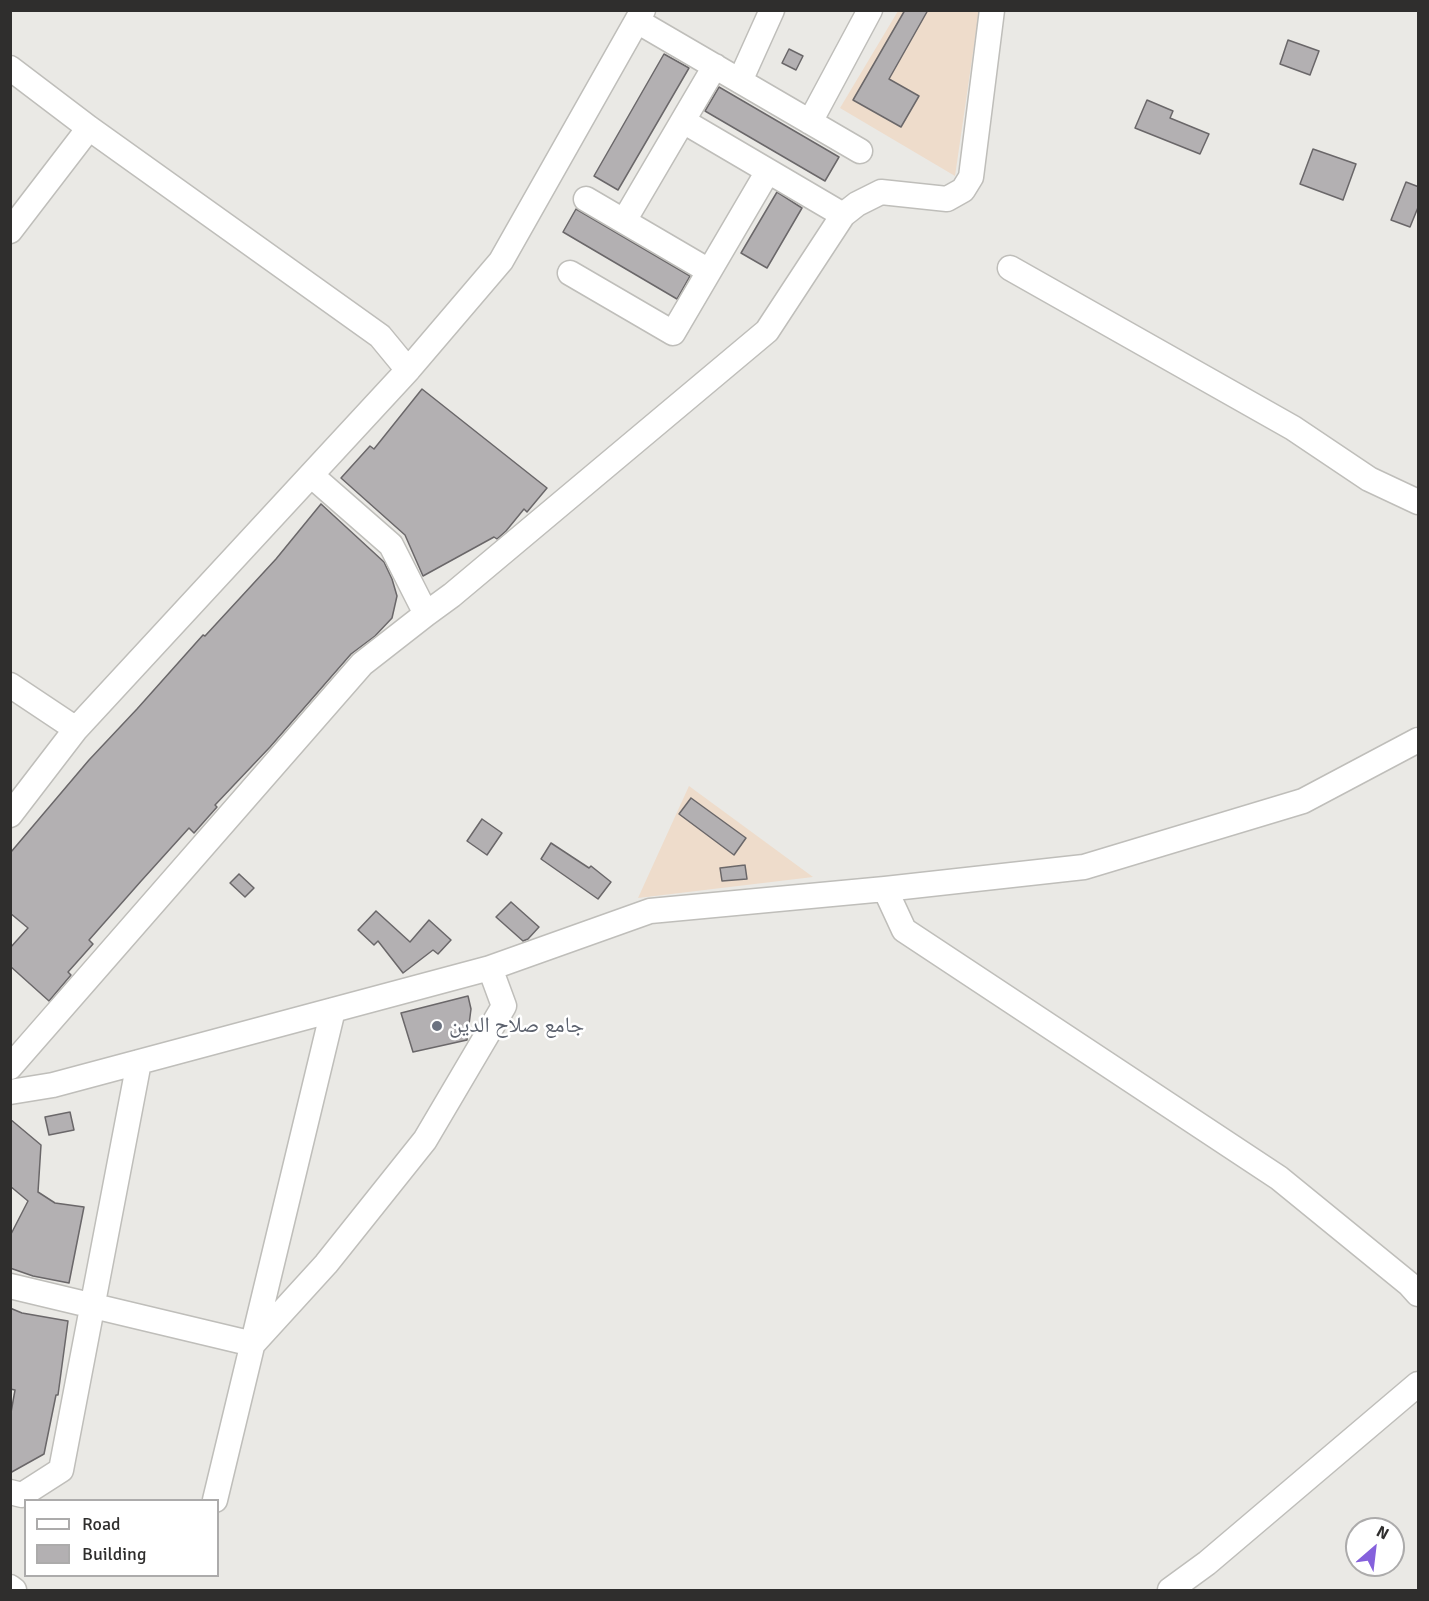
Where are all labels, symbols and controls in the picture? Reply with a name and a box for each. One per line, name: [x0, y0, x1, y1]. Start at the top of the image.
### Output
place label: جامع صلاح الدين: [449, 1013, 584, 1039]
marker: جامع صلاح الدين: [430, 1019, 444, 1033]
legend: [24, 1499, 219, 1577]
text: Road: [82, 1513, 121, 1535]
north arrow: [1345, 1517, 1405, 1577]
text: N: [1373, 1521, 1392, 1544]
text: Building: [82, 1543, 146, 1565]

